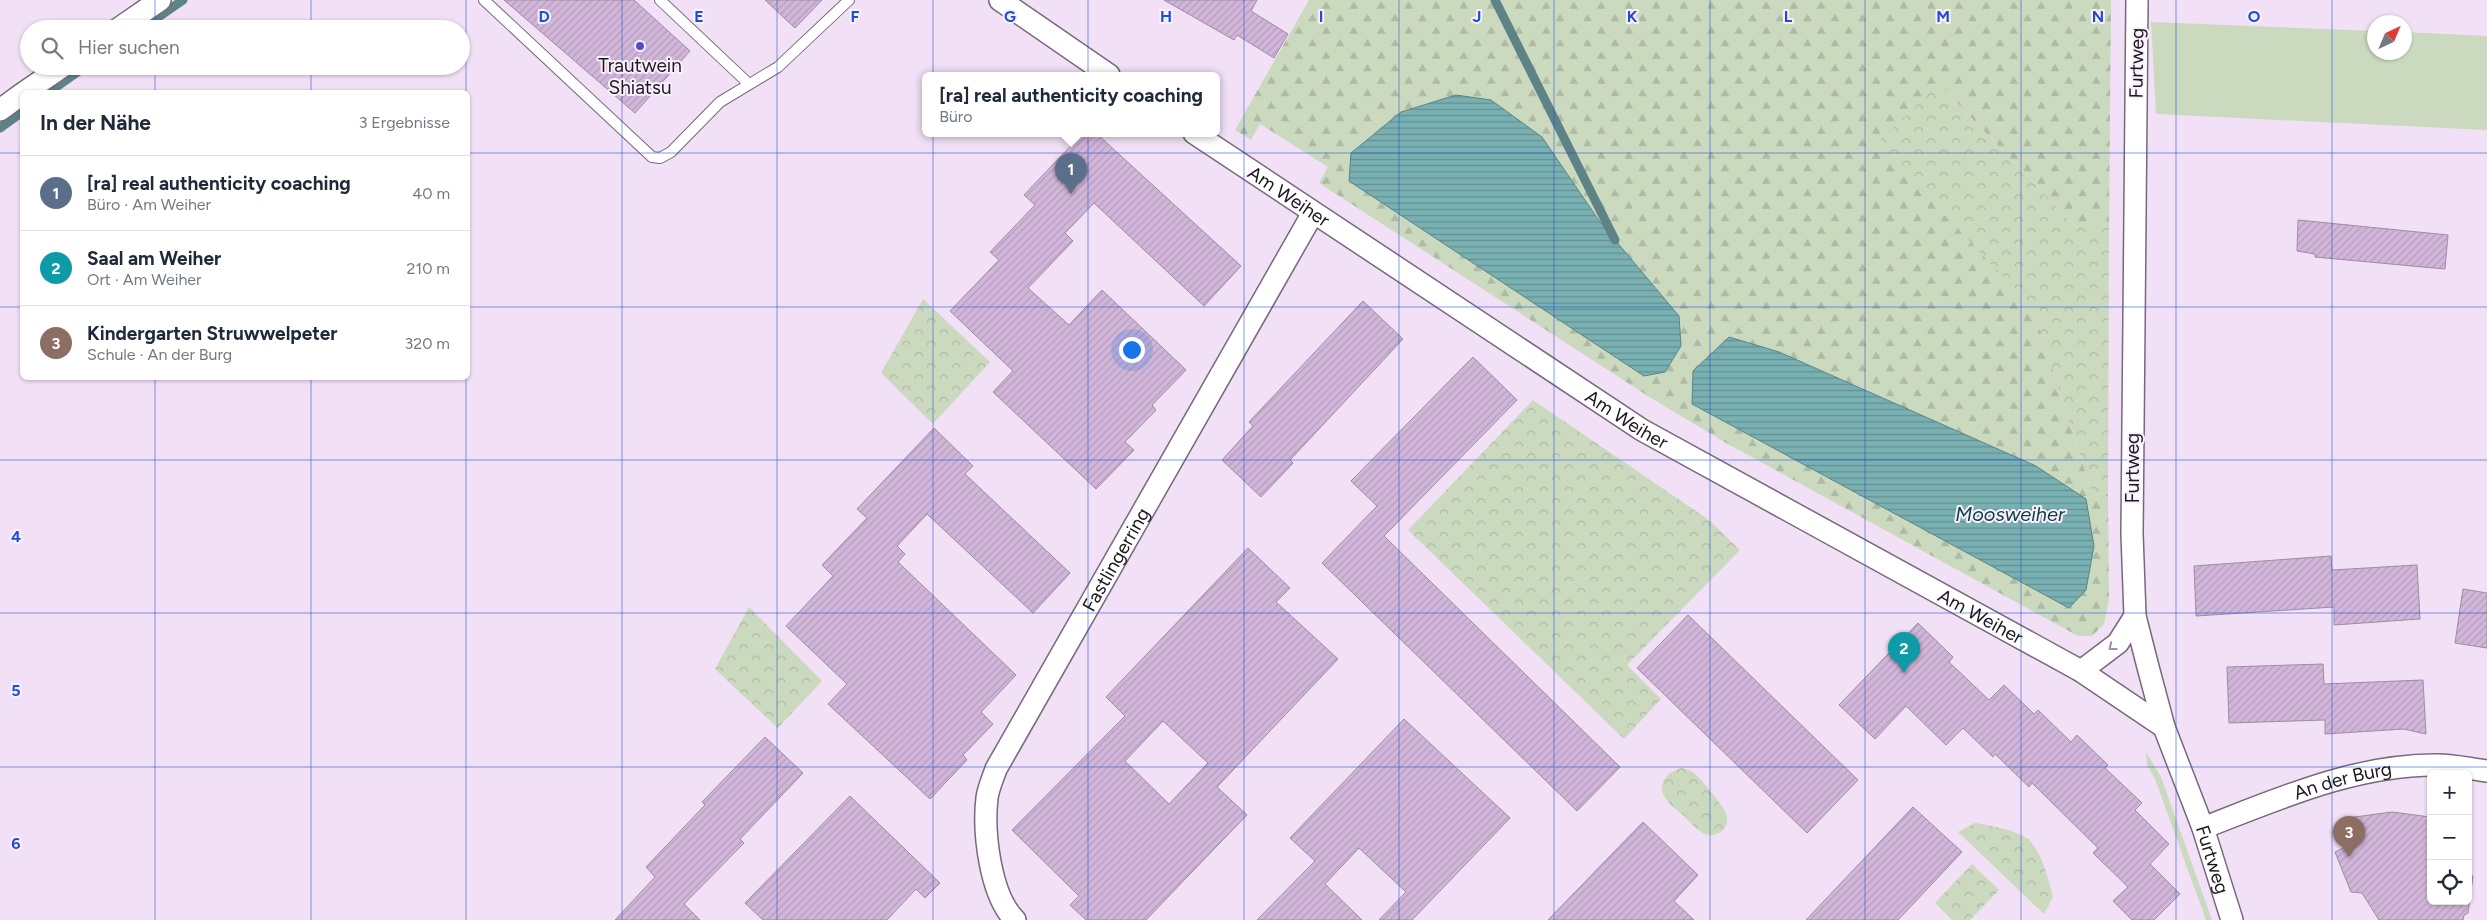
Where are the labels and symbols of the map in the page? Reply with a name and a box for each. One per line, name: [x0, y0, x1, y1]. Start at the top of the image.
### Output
text: D: [538, 7, 550, 26]
text: E: [694, 7, 704, 26]
text: F: [851, 7, 860, 26]
text: G: [1004, 7, 1016, 26]
text: H: [1160, 7, 1172, 26]
text: I: [1319, 7, 1323, 26]
text: J: [1473, 7, 1481, 26]
text: K: [1627, 7, 1638, 26]
text: L: [1784, 7, 1793, 26]
text: M: [1936, 7, 1950, 26]
text: N: [2092, 7, 2104, 26]
text: O: [2248, 7, 2261, 26]
north arrow: [2367, 15, 2412, 60]
street label: Furtweg: [2124, 28, 2149, 98]
marker: Trautwein Shiatsu: [634, 40, 646, 52]
place label: Trautwein Shiatsu: [598, 54, 682, 99]
pin: 1: [1055, 153, 1087, 194]
street label: Am Weiher: [1243, 161, 1335, 232]
your location: [1119, 337, 1145, 363]
street label: Am Weiher: [1581, 385, 1673, 454]
street label: Furtweg: [2121, 433, 2144, 503]
water label: Moosweiher: [1955, 502, 2066, 526]
street label: Fastlingerring: [1077, 504, 1155, 616]
text: 4: [11, 527, 21, 546]
street label: Am Weiher: [1934, 584, 2028, 649]
pin: 2: [1888, 632, 1920, 673]
one-way arrow: [2108, 641, 2118, 650]
text: 5: [11, 681, 21, 700]
street label: An der Burg: [2291, 757, 2393, 804]
pin: 3: [2333, 816, 2365, 857]
street label: Furtweg: [2191, 822, 2234, 897]
text: 6: [11, 834, 21, 853]

